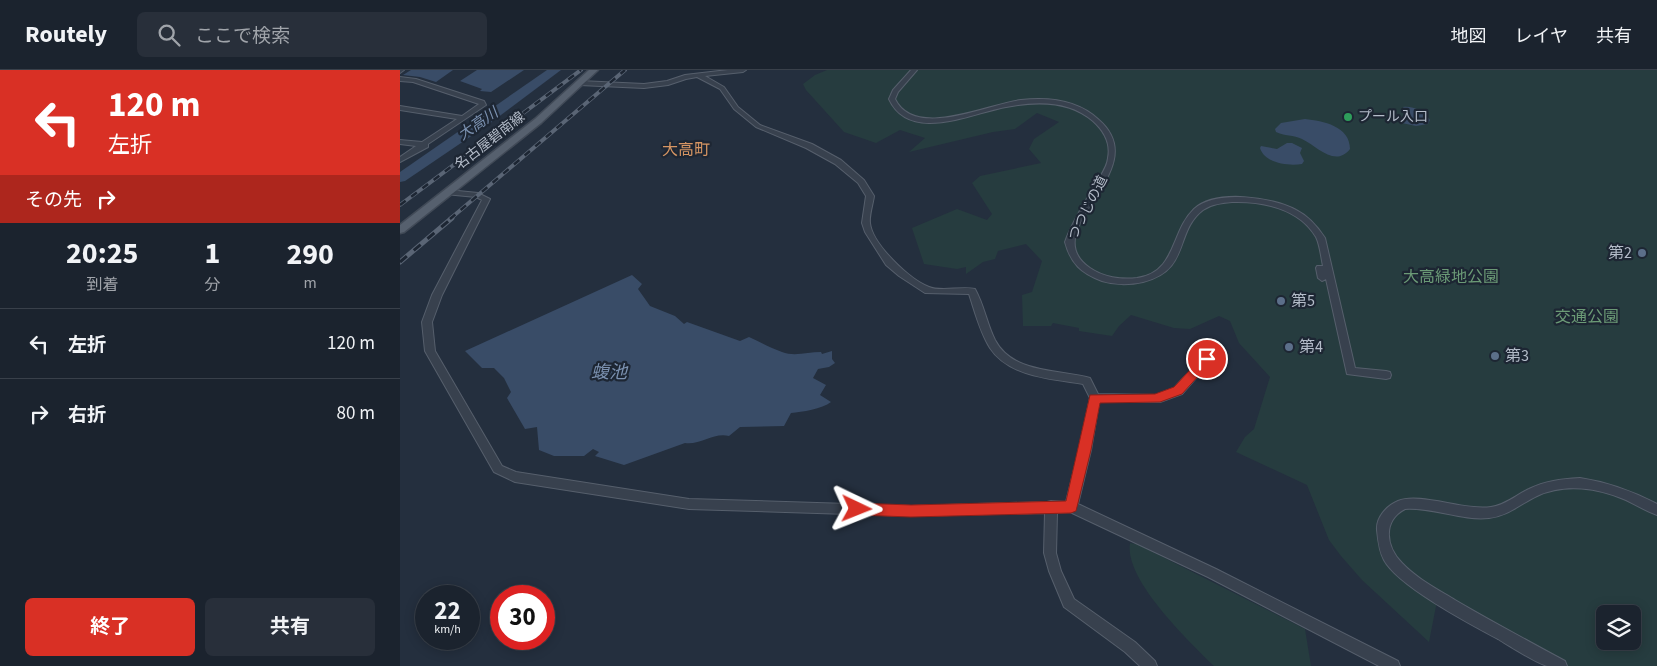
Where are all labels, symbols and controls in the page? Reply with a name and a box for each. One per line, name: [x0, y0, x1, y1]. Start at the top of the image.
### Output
search box: [137, 12, 487, 57]
text: Routely: [25, 17, 107, 52]
icon: search: [155, 21, 183, 49]
text: ここで検索: [195, 23, 290, 50]
text: 地図: [1451, 24, 1487, 49]
text: レイヤ: [1515, 24, 1568, 49]
text: 共有: [1596, 24, 1632, 49]
text: 120 m: [108, 80, 200, 130]
icon: left: [25, 90, 90, 155]
water label: 大高川: [454, 101, 504, 146]
street label: 名古屋碧南線: [451, 107, 529, 175]
place label: プール入口: [1358, 107, 1428, 127]
marker: プール入口: [1342, 111, 1354, 123]
text: 左折: [108, 129, 152, 161]
district label: 大高町: [662, 139, 710, 161]
street label: つつじの道: [1063, 172, 1113, 244]
icon: right: [92, 185, 120, 213]
text: その先: [25, 187, 82, 214]
text: 20:25: [66, 232, 138, 275]
text: 1: [204, 232, 220, 275]
text: 290: [286, 233, 334, 276]
place label: 第2: [1608, 242, 1632, 264]
marker: 第2: [1636, 247, 1648, 259]
park label: 大高緑地公園: [1403, 266, 1499, 288]
text: m: [304, 272, 317, 294]
text: 到着: [86, 274, 118, 296]
text: 分: [204, 274, 220, 296]
place label: 第5: [1291, 290, 1315, 312]
marker: 第5: [1275, 295, 1287, 307]
park label: 交通公園: [1555, 306, 1619, 328]
icon: left: [25, 330, 53, 358]
text: 120 m: [327, 330, 375, 357]
text: 左折: [68, 332, 106, 359]
place label: 第4: [1299, 336, 1323, 358]
pin: [1186, 338, 1228, 380]
marker: 第4: [1283, 341, 1295, 353]
icon: arrive: [1193, 345, 1221, 373]
place label: 第3: [1505, 345, 1529, 367]
marker: 第3: [1489, 350, 1501, 362]
water label: 蝮池: [591, 360, 629, 385]
icon: right: [25, 400, 53, 428]
text: 80 m: [337, 400, 375, 427]
text: 右折: [68, 402, 106, 429]
position arrow: [830, 482, 882, 534]
speed limit sign: 30: [490, 585, 555, 650]
text: 22: [434, 593, 461, 629]
button: 終了: [25, 598, 195, 656]
button: 共有: [205, 598, 375, 656]
map controls: [1596, 605, 1641, 650]
button: layers: [1596, 605, 1641, 650]
text: km/h: [434, 621, 461, 638]

